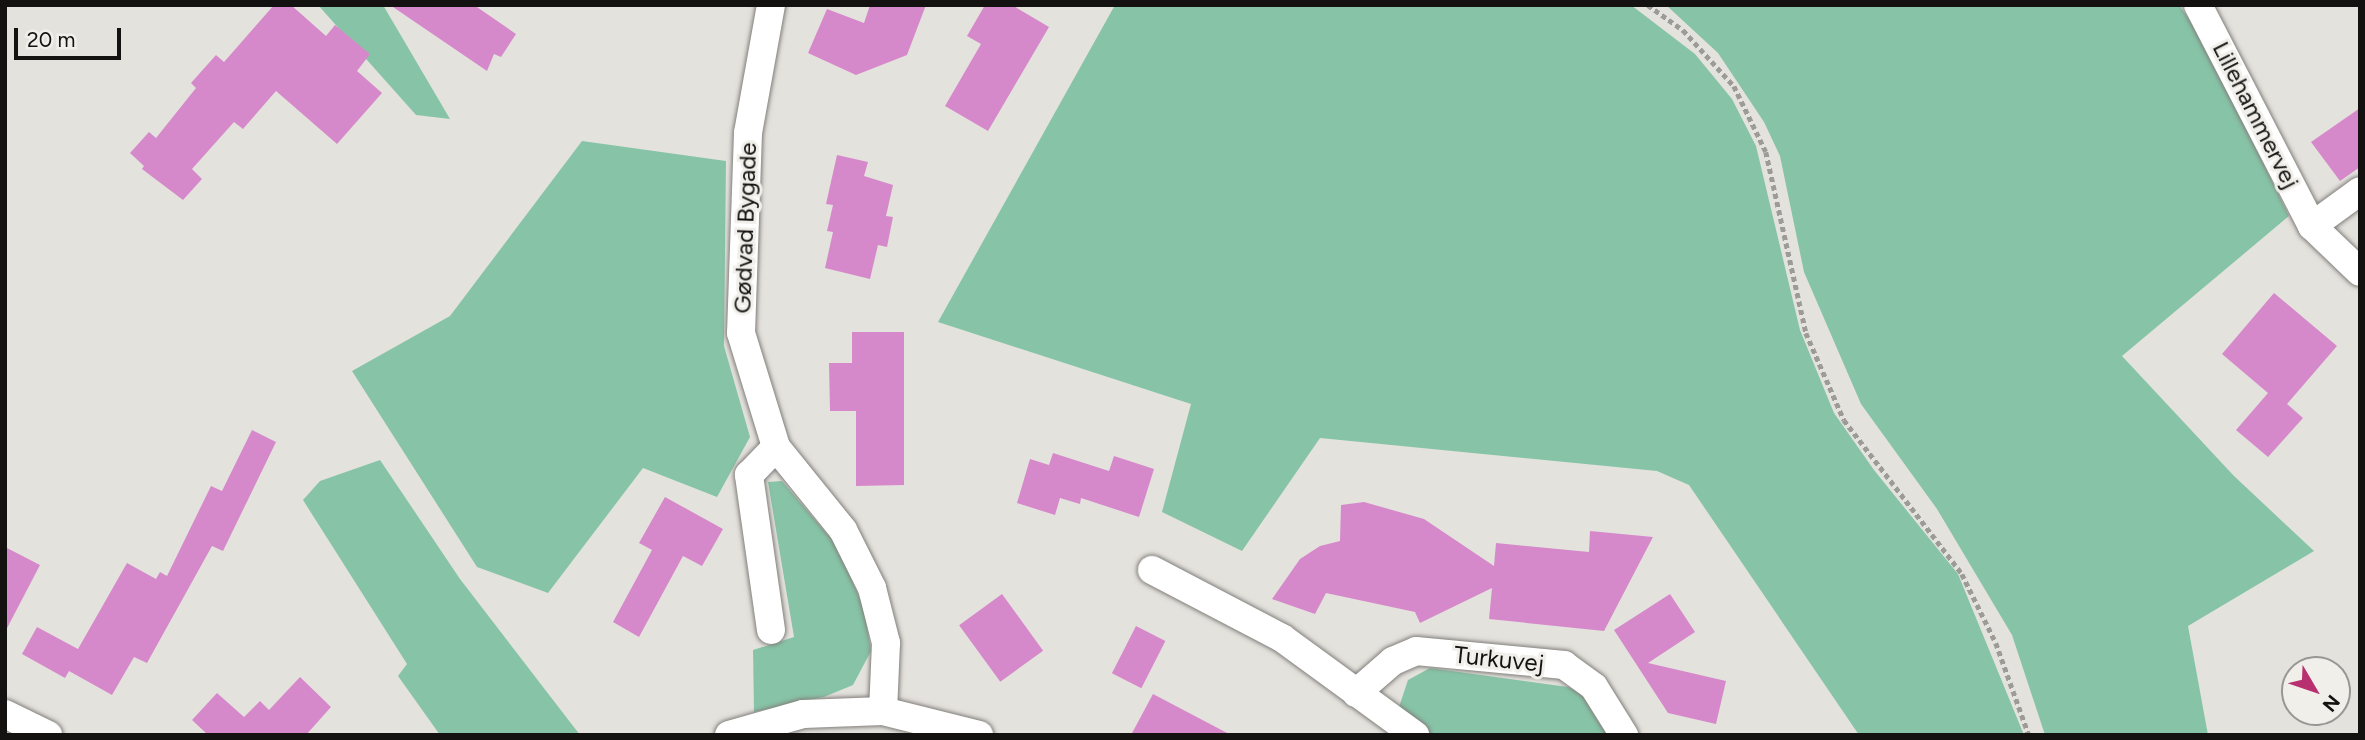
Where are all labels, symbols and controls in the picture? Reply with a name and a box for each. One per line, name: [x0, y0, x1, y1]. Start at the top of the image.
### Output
scale bar: [18, 14, 124, 58]
text: 20 m: [27, 27, 75, 52]
street label: Lillehammervej: [2207, 37, 2305, 193]
street label: Gødvad Bygade: [728, 142, 762, 314]
street label: Turkuvej: [1453, 640, 1545, 678]
north arrow: [2281, 656, 2351, 726]
text: N: [2318, 690, 2345, 716]

